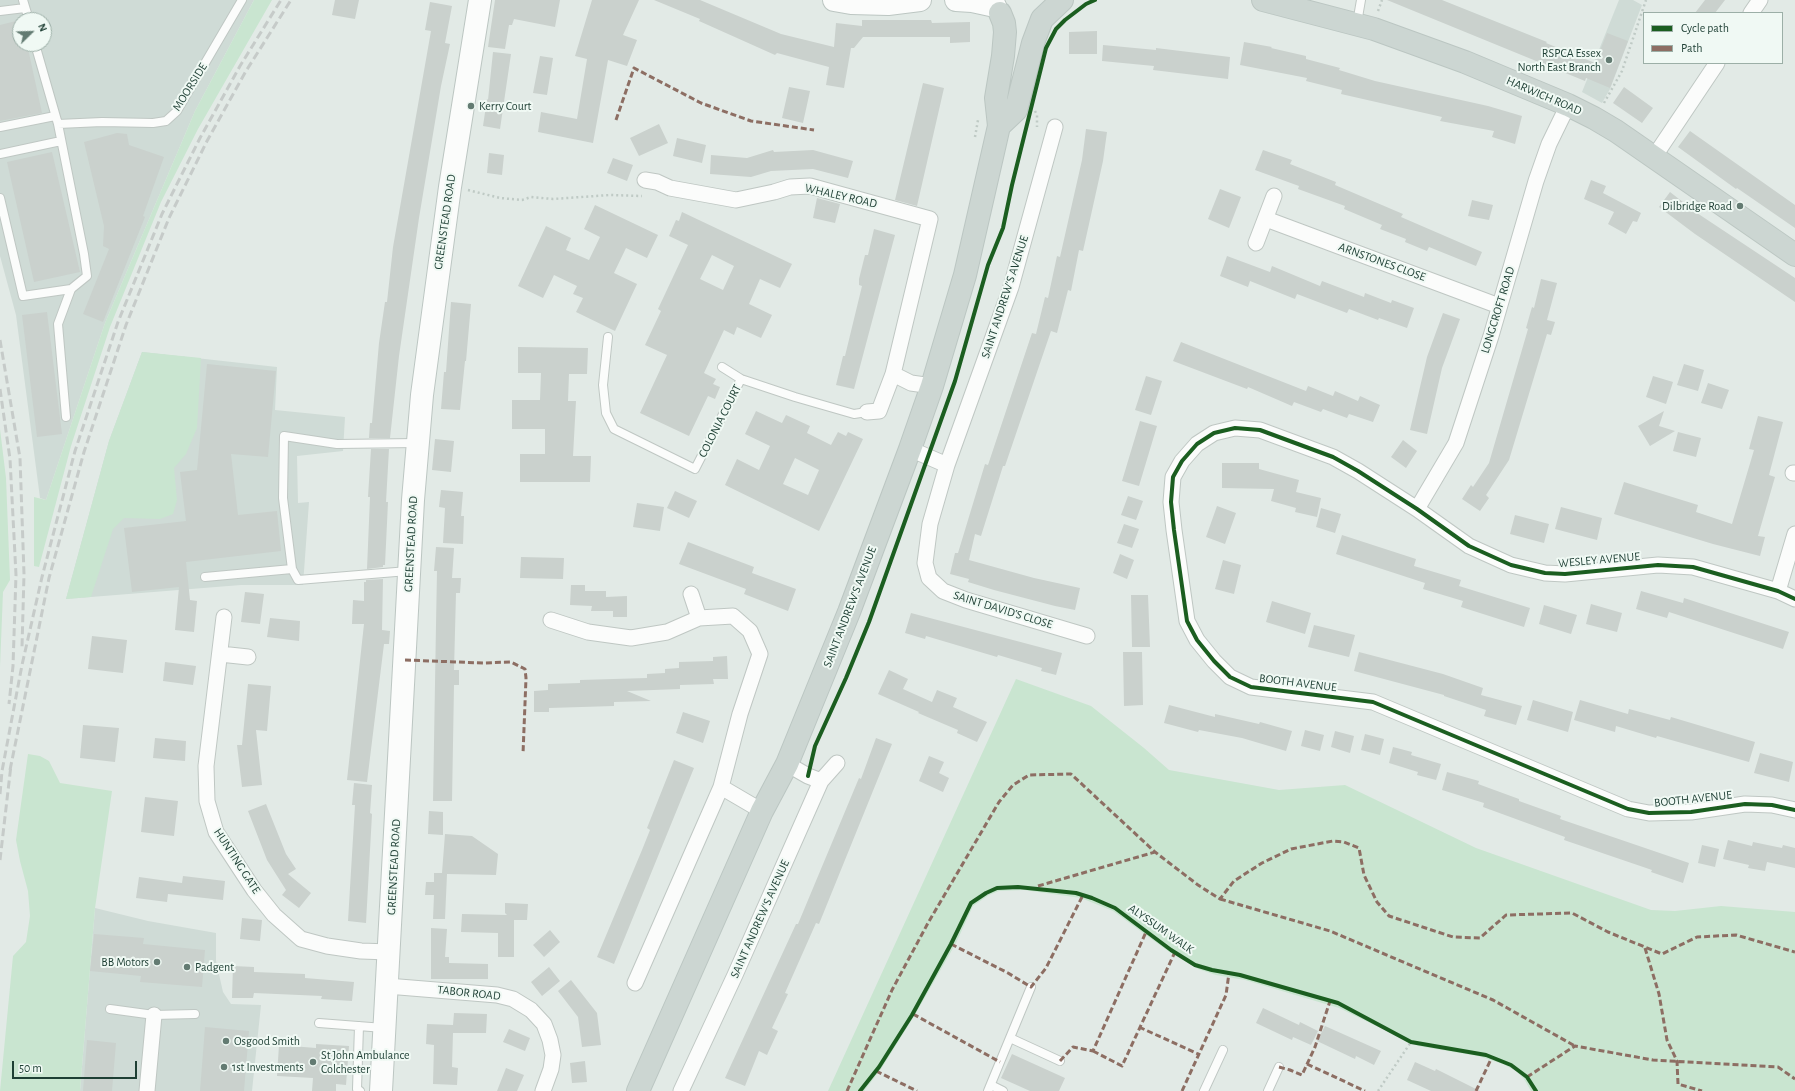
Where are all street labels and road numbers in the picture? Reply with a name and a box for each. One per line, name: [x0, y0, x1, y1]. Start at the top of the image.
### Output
street label: MOORSIDE: [170, 60, 210, 114]
street label: HARWICH ROAD: [1504, 74, 1584, 118]
street label: GREENSTEAD ROAD: [431, 173, 459, 271]
street label: WHALEY ROAD: [804, 181, 878, 211]
street label: SAINT ANDREW'S AVENUE: [978, 234, 1032, 360]
street label: ARNSTONES CLOSE: [1336, 240, 1428, 284]
street label: LONGCROFT ROAD: [1478, 265, 1518, 355]
street label: COLONIA COURT: [695, 382, 745, 460]
street label: GREENSTEAD ROAD: [401, 496, 421, 592]
street label: SAINT ANDREW'S AVENUE: [820, 545, 880, 669]
street label: WESLEY AVENUE: [1558, 549, 1640, 571]
street label: SAINT DAVID'S CLOSE: [952, 588, 1054, 632]
street label: BOOTH AVENUE: [1258, 671, 1338, 695]
street label: BOOTH AVENUE: [1653, 788, 1733, 810]
street label: GREENSTEAD ROAD: [384, 819, 404, 915]
street label: HUNTING GATE: [210, 826, 264, 896]
street label: SAINT ANDREW'S AVENUE: [727, 857, 793, 981]
street label: ALYSSUM WALK: [1125, 901, 1197, 957]
street label: TABOR ROAD: [437, 983, 501, 1003]

